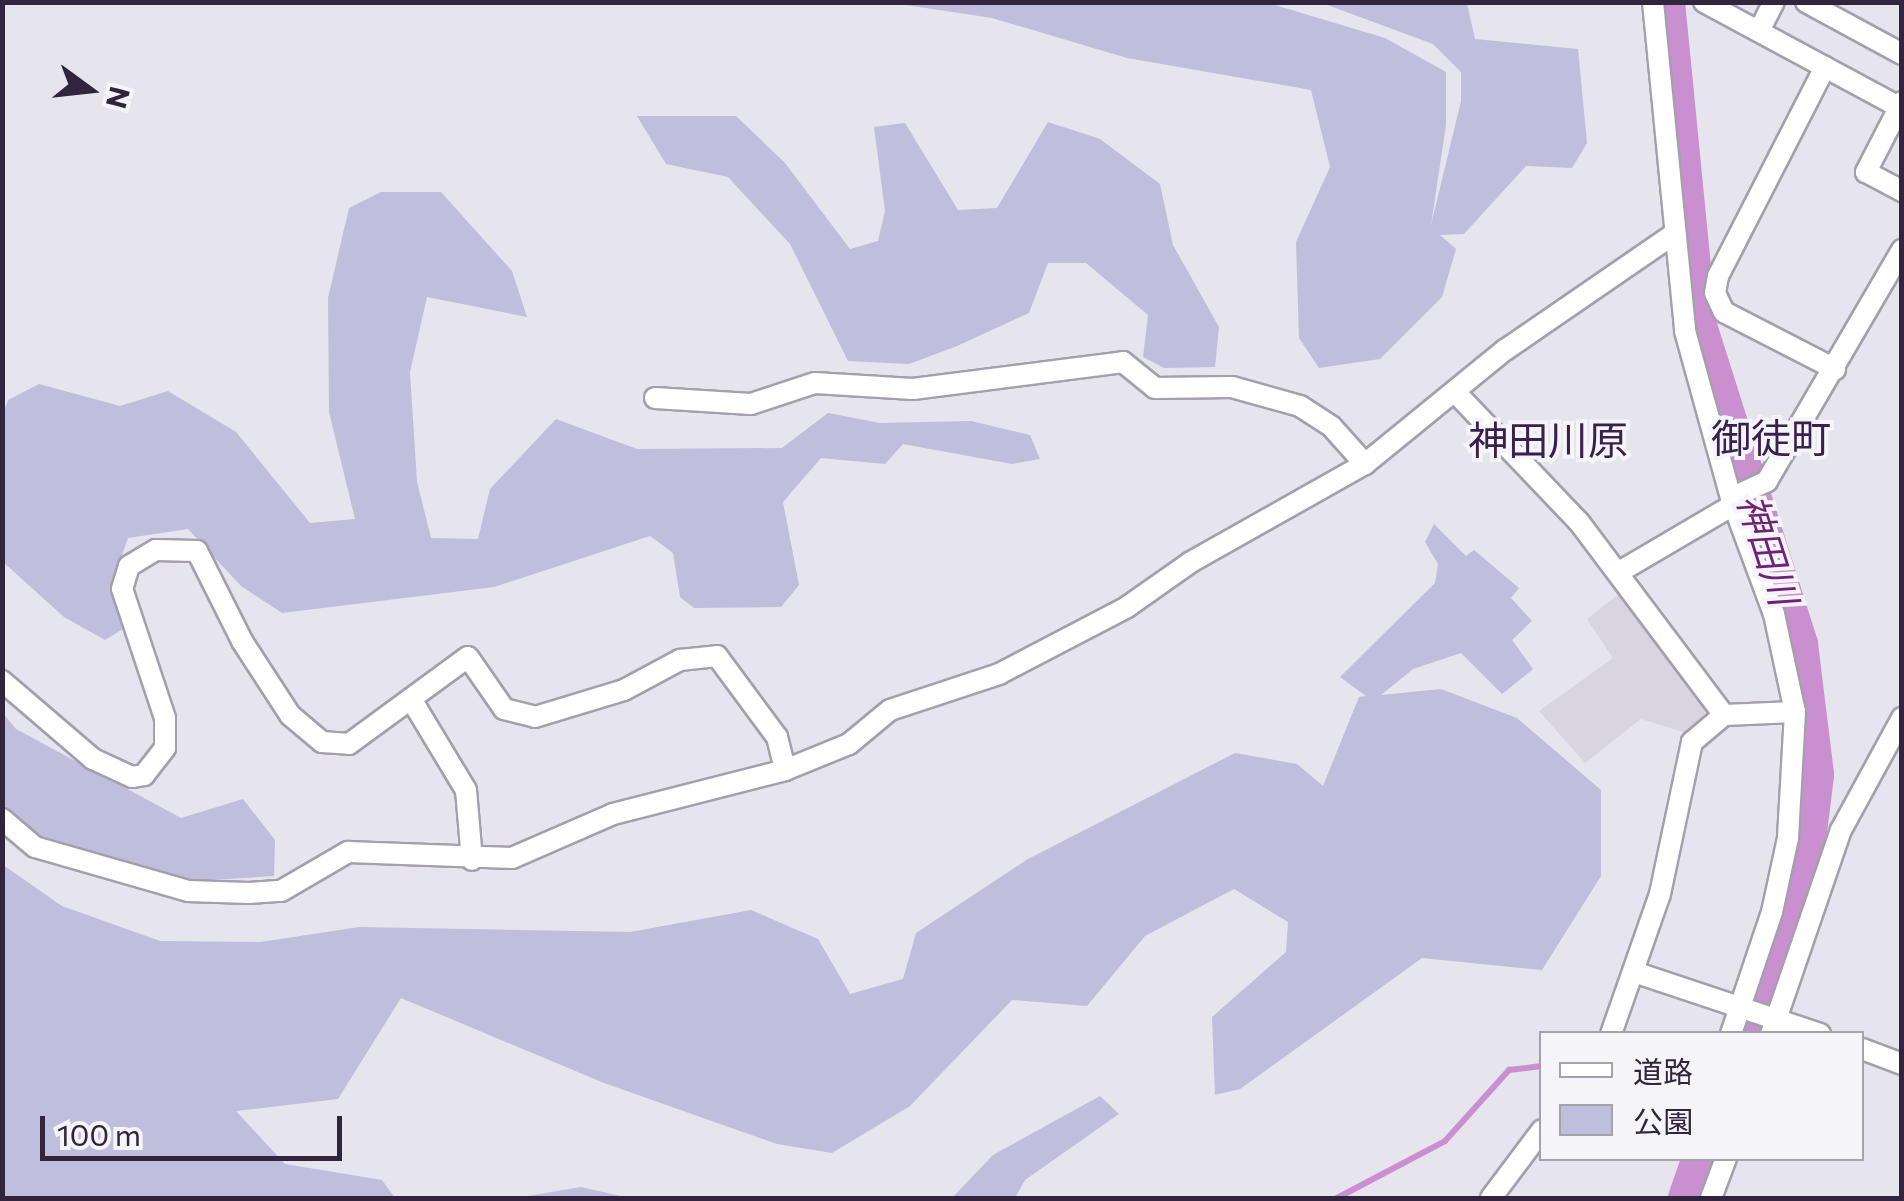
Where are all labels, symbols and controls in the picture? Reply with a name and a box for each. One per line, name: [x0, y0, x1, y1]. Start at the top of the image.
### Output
north arrow: [40, 40, 140, 140]
text: N: [100, 83, 138, 112]
district label: 御徒町: [1711, 413, 1831, 461]
district label: 神田川原: [1468, 415, 1628, 463]
water label: 神田川: [1730, 488, 1808, 610]
legend: [1539, 1031, 1864, 1161]
text: 道路: [1633, 1052, 1693, 1089]
scale bar: [45, 1096, 348, 1158]
text: 公園: [1633, 1102, 1693, 1139]
text: 100 m: [57, 1115, 141, 1152]

